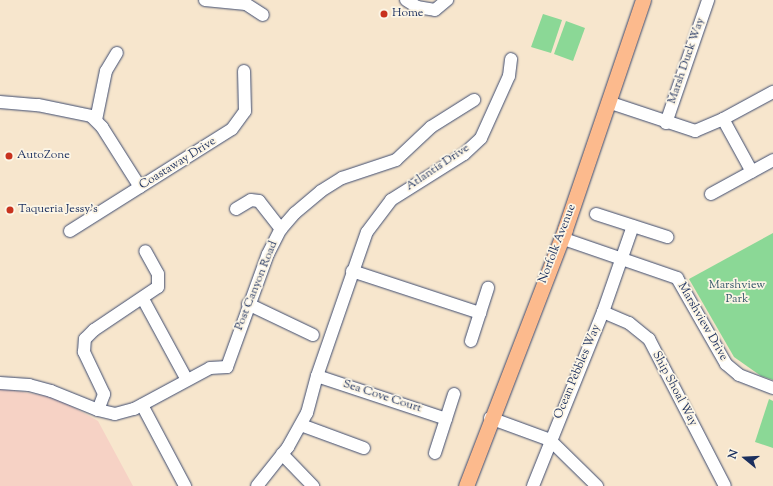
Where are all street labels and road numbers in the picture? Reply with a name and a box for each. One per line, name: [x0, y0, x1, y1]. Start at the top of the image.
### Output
street label: Marsh Duck Way: [666, 16, 708, 106]
street label: Coastaway Drive: [137, 135, 219, 193]
street label: Atlantis Drive: [404, 142, 472, 194]
street label: Norfolk Avenue: [536, 202, 580, 286]
street label: Post Canyon Road: [233, 239, 281, 333]
street label: Marshview Drive: [674, 280, 730, 364]
street label: Ocean Pebbles Way: [552, 323, 604, 421]
street label: Ship Shoal Way: [648, 349, 700, 429]
street label: Sea Cove Court: [341, 378, 423, 416]

